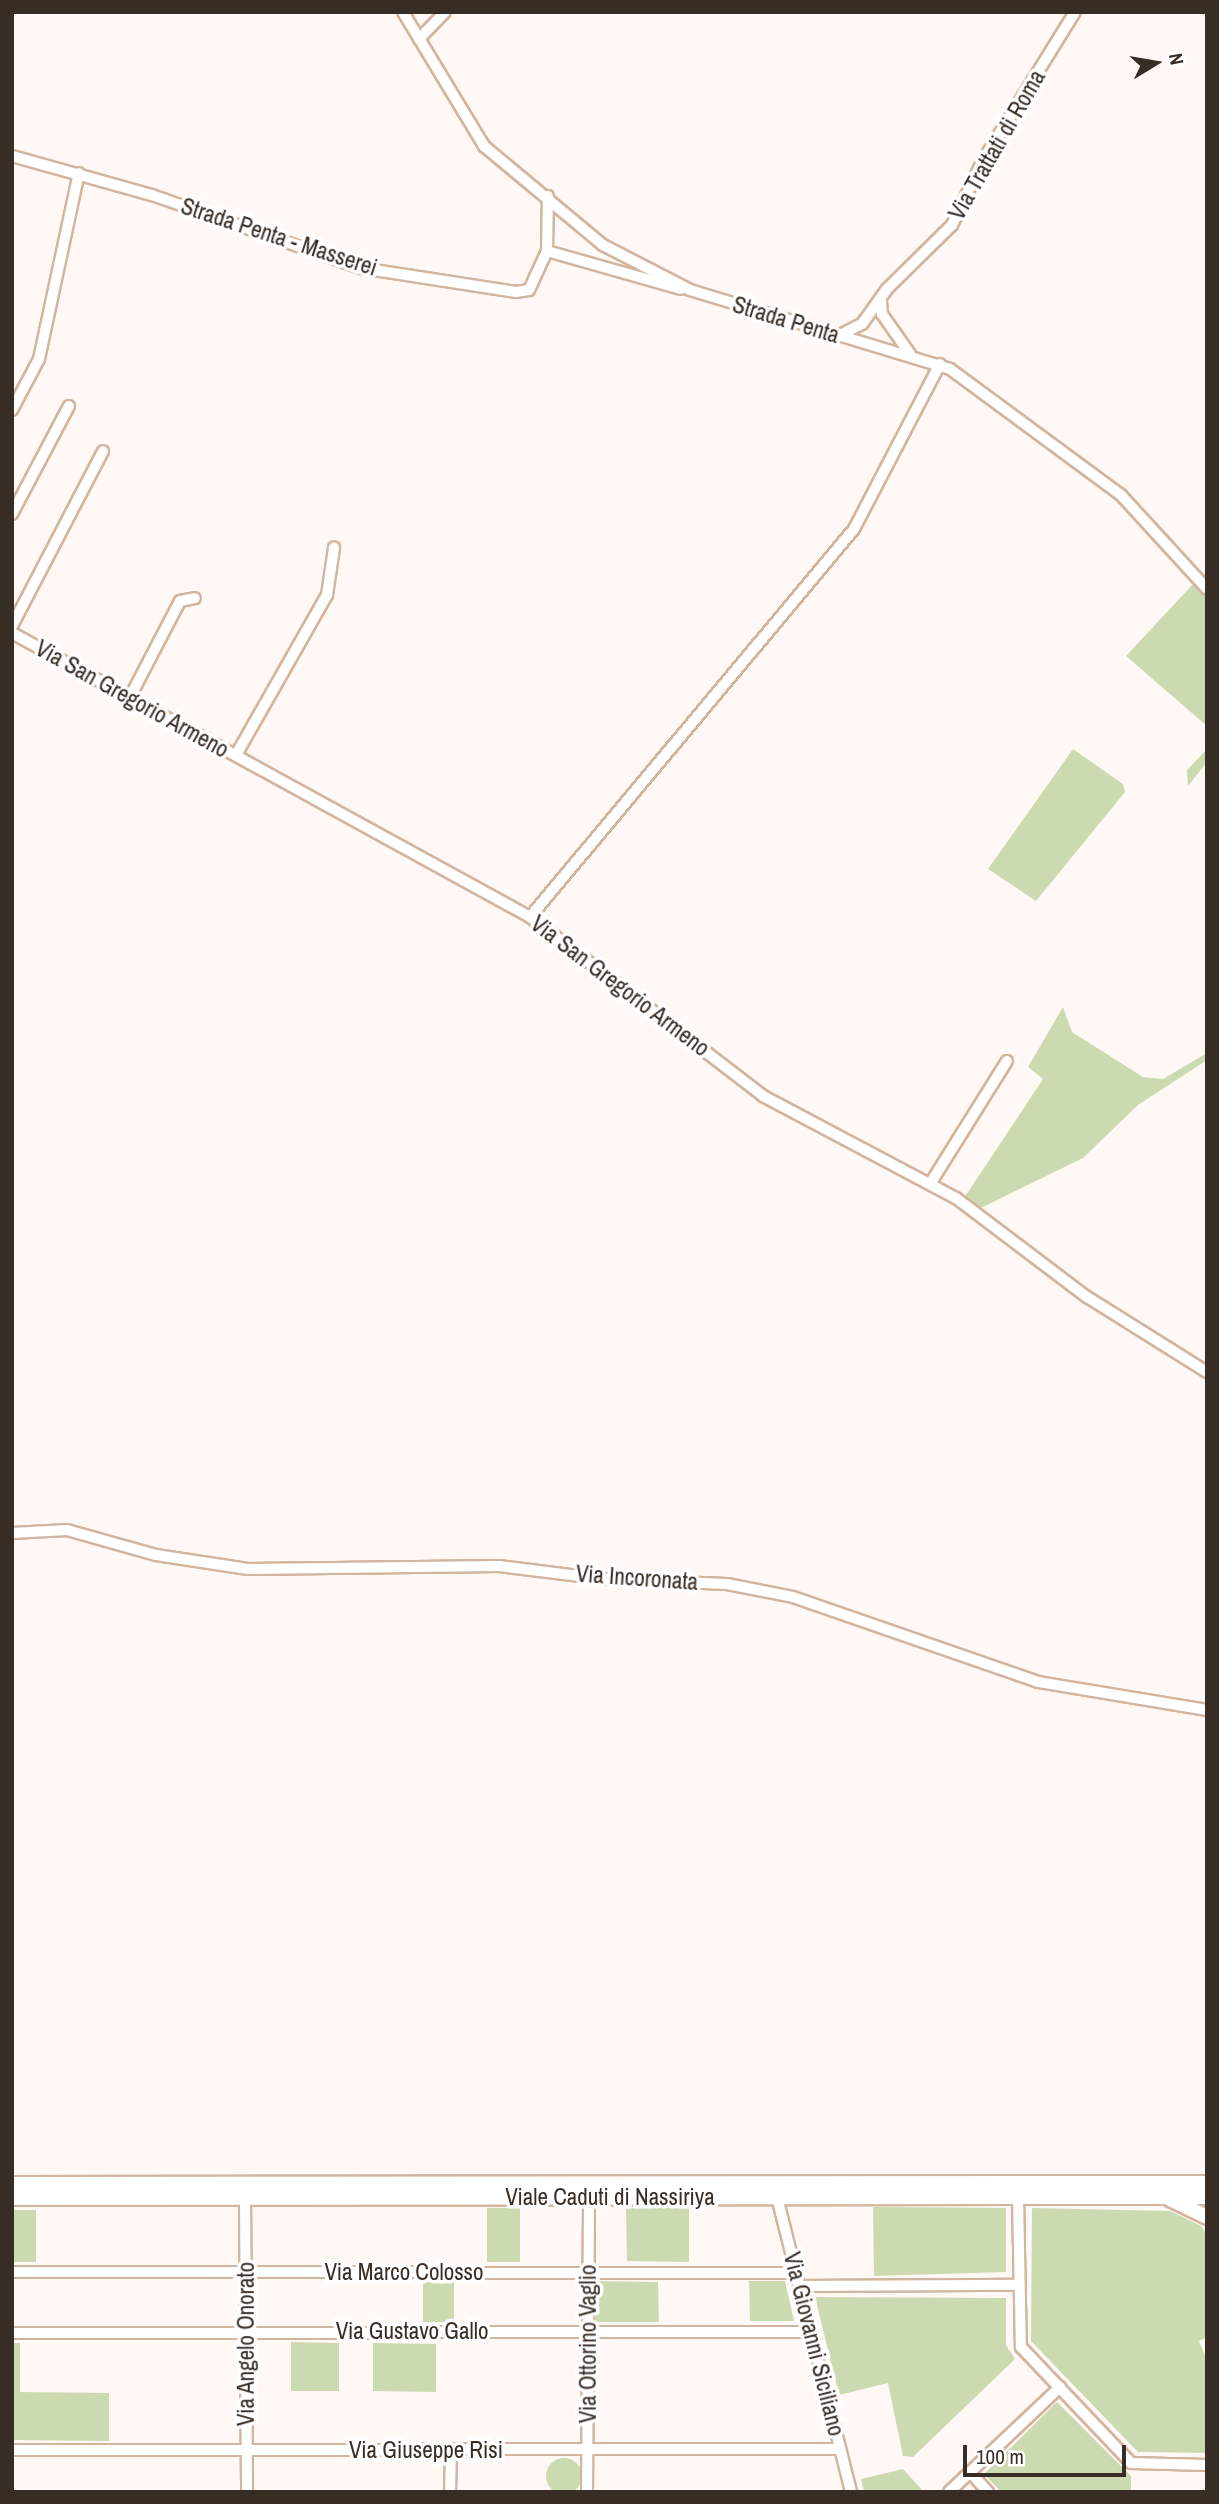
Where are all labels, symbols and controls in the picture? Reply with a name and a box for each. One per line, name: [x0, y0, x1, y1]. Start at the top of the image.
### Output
north arrow: [1121, 28, 1191, 98]
text: N: [1163, 51, 1190, 67]
street label: Via Trattati di Roma: [943, 65, 1051, 225]
street label: Strada Penta - Masserei: [178, 192, 380, 282]
street label: Strada Penta: [729, 291, 843, 349]
street label: Via San Gregorio Armeno: [30, 634, 234, 764]
street label: Via San Gregorio Armeno: [525, 909, 715, 1063]
street label: Via Incoronata: [575, 1560, 699, 1596]
street label: Viale Caduti di Nassiriya: [505, 2183, 715, 2211]
street label: Via Giovanni Siciliano: [778, 2249, 850, 2439]
street label: Via Marco Colosso: [325, 2258, 483, 2286]
street label: Via Angelo Onorato: [232, 2261, 260, 2427]
street label: Via Ottorino Vaglio: [574, 2265, 602, 2423]
street label: Via Gustavo Gallo: [336, 2317, 488, 2345]
scale bar: [967, 2430, 1130, 2474]
street label: Via Giuseppe Risi: [349, 2436, 503, 2464]
text: 100 m: [976, 2442, 1024, 2471]

